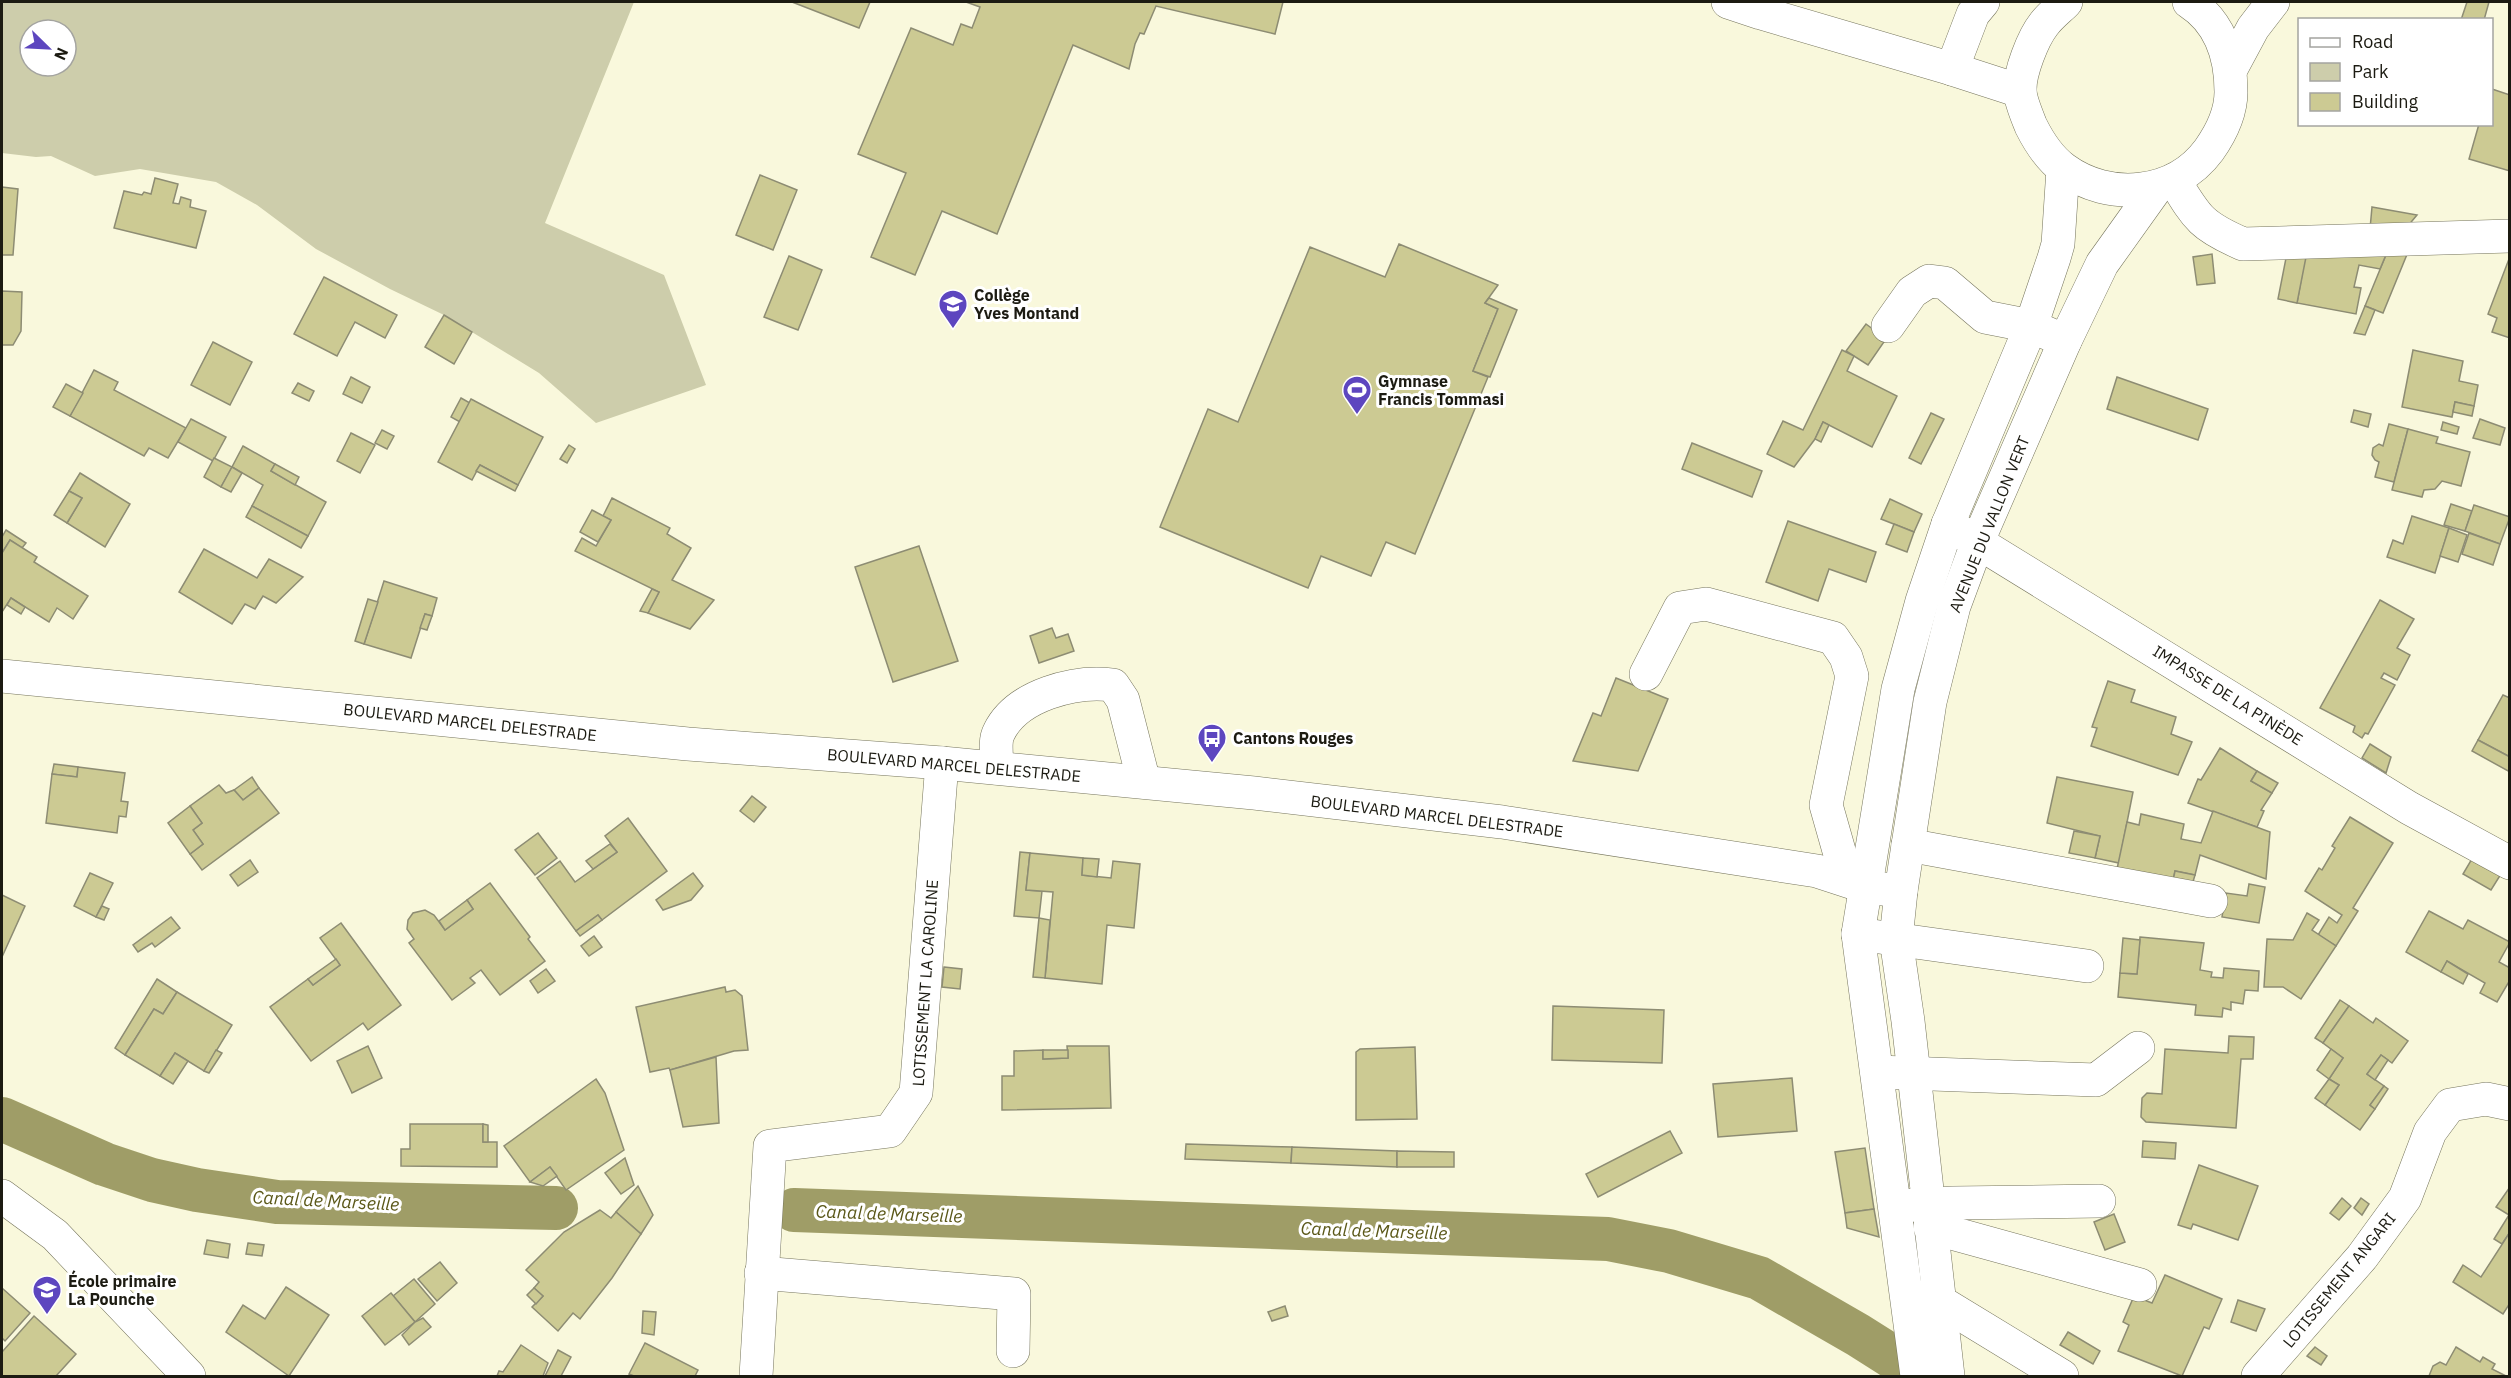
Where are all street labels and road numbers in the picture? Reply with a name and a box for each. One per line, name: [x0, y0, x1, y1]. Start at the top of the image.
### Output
street label: AVENUE DU VALLON VERT: [1944, 433, 2034, 615]
street label: IMPASSE DE LA PINÈDE: [2149, 640, 2307, 749]
street label: BOULEVARD MARCEL DELESTRADE: [342, 699, 598, 745]
street label: BOULEVARD MARCEL DELESTRADE: [826, 744, 1082, 786]
street label: BOULEVARD MARCEL DELESTRADE: [1309, 791, 1565, 841]
street label: LOTISSEMENT LA CAROLINE: [908, 879, 942, 1087]
street label: LOTISSEMENT ANGARI: [2278, 1208, 2400, 1352]

